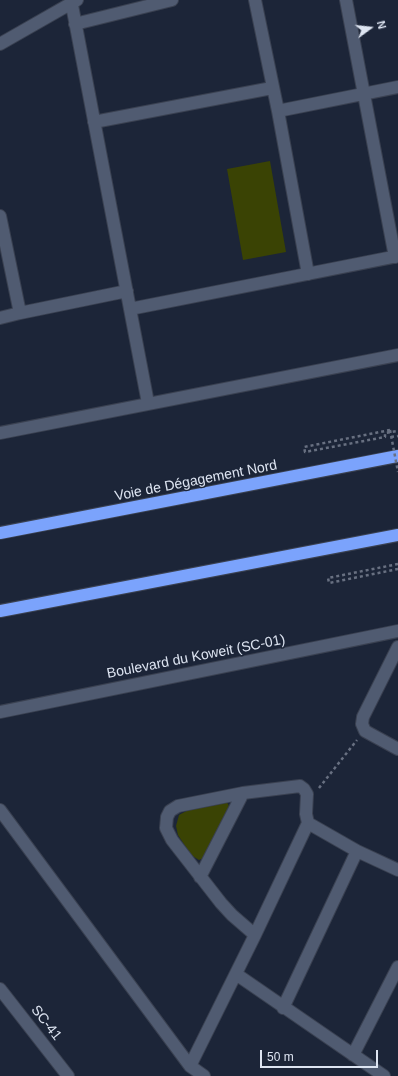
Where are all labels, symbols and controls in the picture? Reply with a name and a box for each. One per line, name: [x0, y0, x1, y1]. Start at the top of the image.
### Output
north arrow: [350, 8, 390, 48]
text: N: [375, 19, 388, 30]
street label: Voie de Dégagement Nord: [113, 457, 279, 505]
street label: Boulevard du Koweit (SC-01): [105, 631, 287, 683]
street label: SC-41: [27, 1002, 65, 1044]
scale bar: [262, 1042, 380, 1068]
text: 50 m: [267, 1050, 294, 1064]

